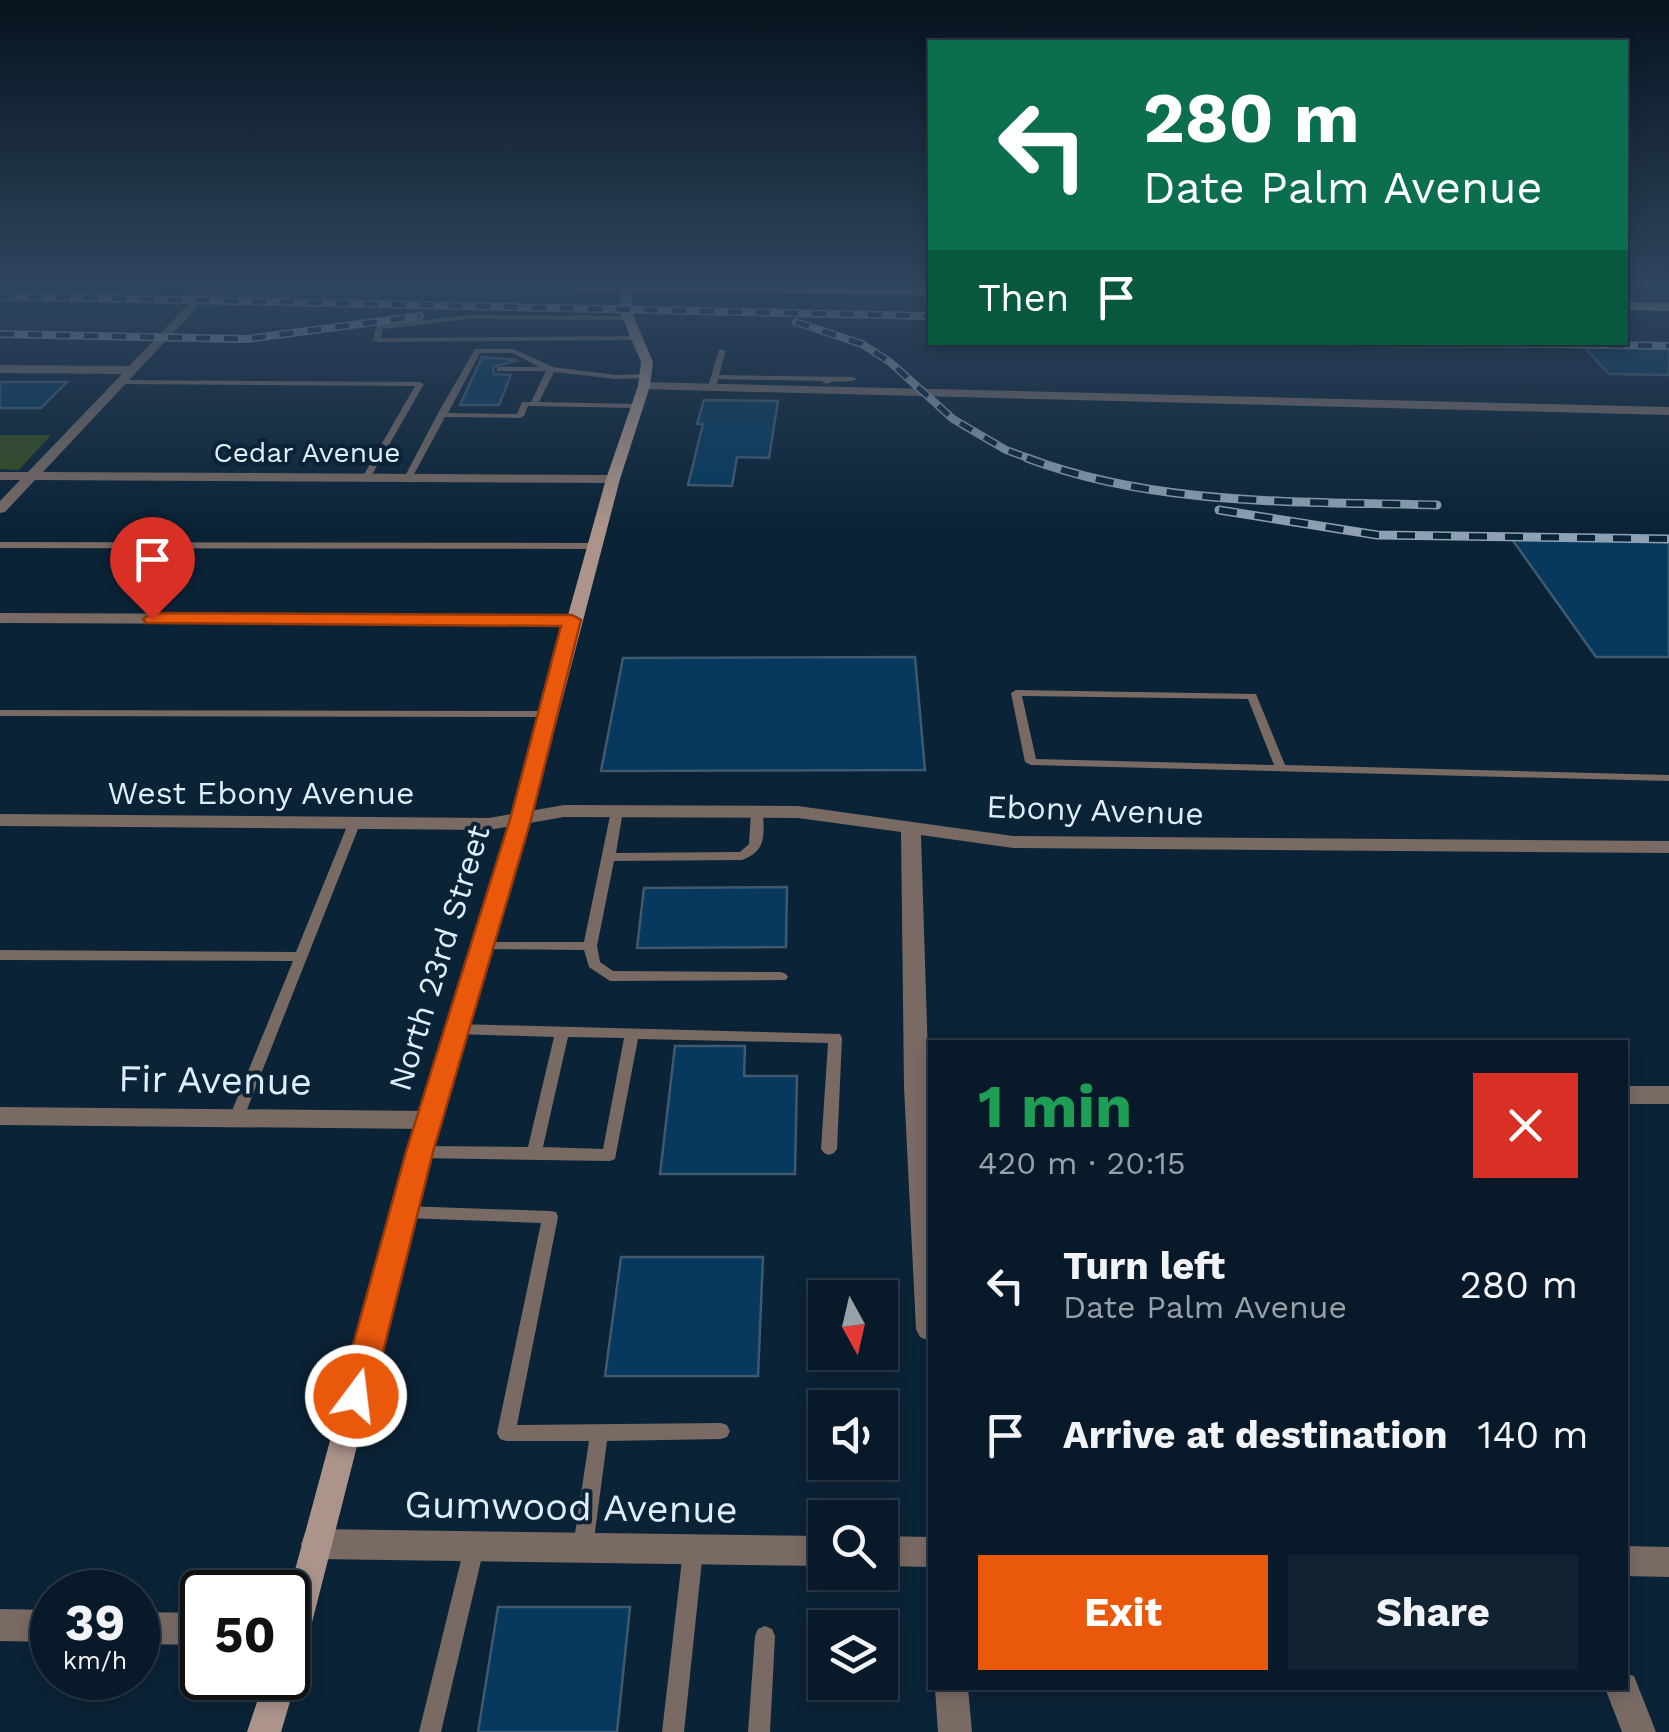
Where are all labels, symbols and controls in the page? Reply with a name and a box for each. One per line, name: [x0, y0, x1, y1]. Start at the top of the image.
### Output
text: 280 m: [1143, 77, 1360, 159]
icon: left: [978, 80, 1108, 210]
text: Date Palm Avenue: [1143, 161, 1542, 214]
icon: arrive: [1089, 270, 1144, 325]
text: Then: [978, 276, 1069, 320]
street label: Cedar Avenue: [213, 436, 401, 469]
pin: [110, 517, 195, 620]
icon: arrive: [125, 532, 180, 587]
street label: West Ebony Avenue: [108, 774, 414, 812]
street label: Ebony Avenue: [986, 787, 1204, 833]
street label: North 23rd Street: [381, 821, 497, 1095]
street label: Fir Avenue: [118, 1056, 312, 1104]
text: 1 min: [978, 1071, 1132, 1142]
button: close: [1473, 1073, 1578, 1178]
text: 420 m · 20:15: [978, 1144, 1186, 1182]
text: Turn left: [1063, 1244, 1225, 1288]
icon: left: [978, 1258, 1033, 1313]
text: 280 m: [1460, 1263, 1578, 1307]
north arrow: [808, 1280, 898, 1370]
map controls: [808, 1280, 898, 1700]
text: Date Palm Avenue: [1063, 1288, 1347, 1326]
position arrow: [304, 1344, 408, 1448]
button: sound: [808, 1390, 898, 1480]
icon: arrive: [978, 1408, 1033, 1463]
text: Arrive at destination: [1063, 1413, 1448, 1457]
text: 140 m: [1478, 1413, 1588, 1457]
street label: Gumwood Avenue: [404, 1482, 738, 1532]
button: search: [808, 1500, 898, 1590]
button: Exit: [978, 1555, 1268, 1670]
button: Share: [1288, 1555, 1578, 1670]
speed limit sign: 50: [180, 1570, 310, 1700]
text: 39: [65, 1593, 125, 1652]
button: layers: [808, 1610, 898, 1700]
text: km/h: [63, 1646, 127, 1675]

